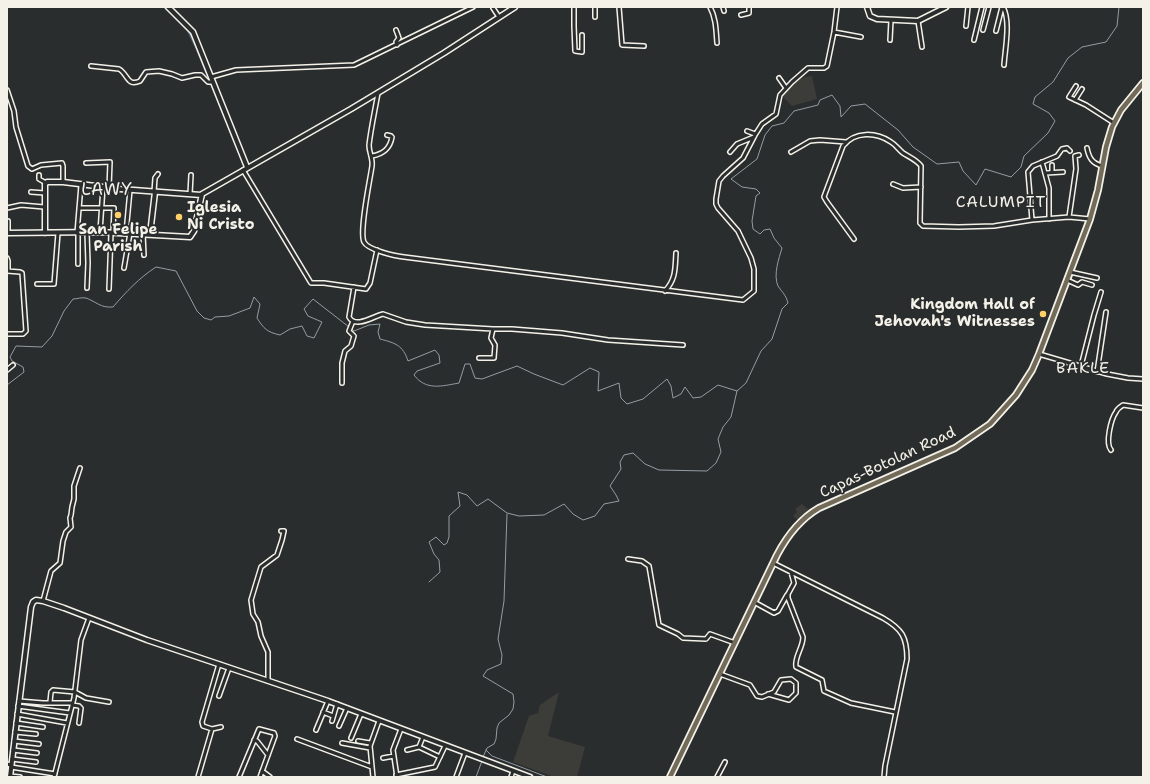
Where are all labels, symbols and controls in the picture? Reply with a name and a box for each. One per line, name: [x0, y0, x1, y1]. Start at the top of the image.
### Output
district label: LAWY: [81, 181, 133, 201]
district label: CALUMPIT: [956, 193, 1046, 213]
place label: Iglesia Ni Cristo: [187, 199, 254, 234]
marker: San Felipe Parish: [113, 210, 123, 220]
marker: Iglesia Ni Cristo: [174, 212, 184, 222]
place label: San Felipe Parish: [78, 221, 158, 256]
place label: Kingdom Hall of Jehovah's Witnesses: [874, 296, 1035, 331]
marker: Kingdom Hall of Jehovah's Witnesses: [1038, 309, 1048, 319]
district label: BAKLE: [1056, 359, 1110, 379]
street label: Capas-Botolan Road: [817, 424, 959, 502]

